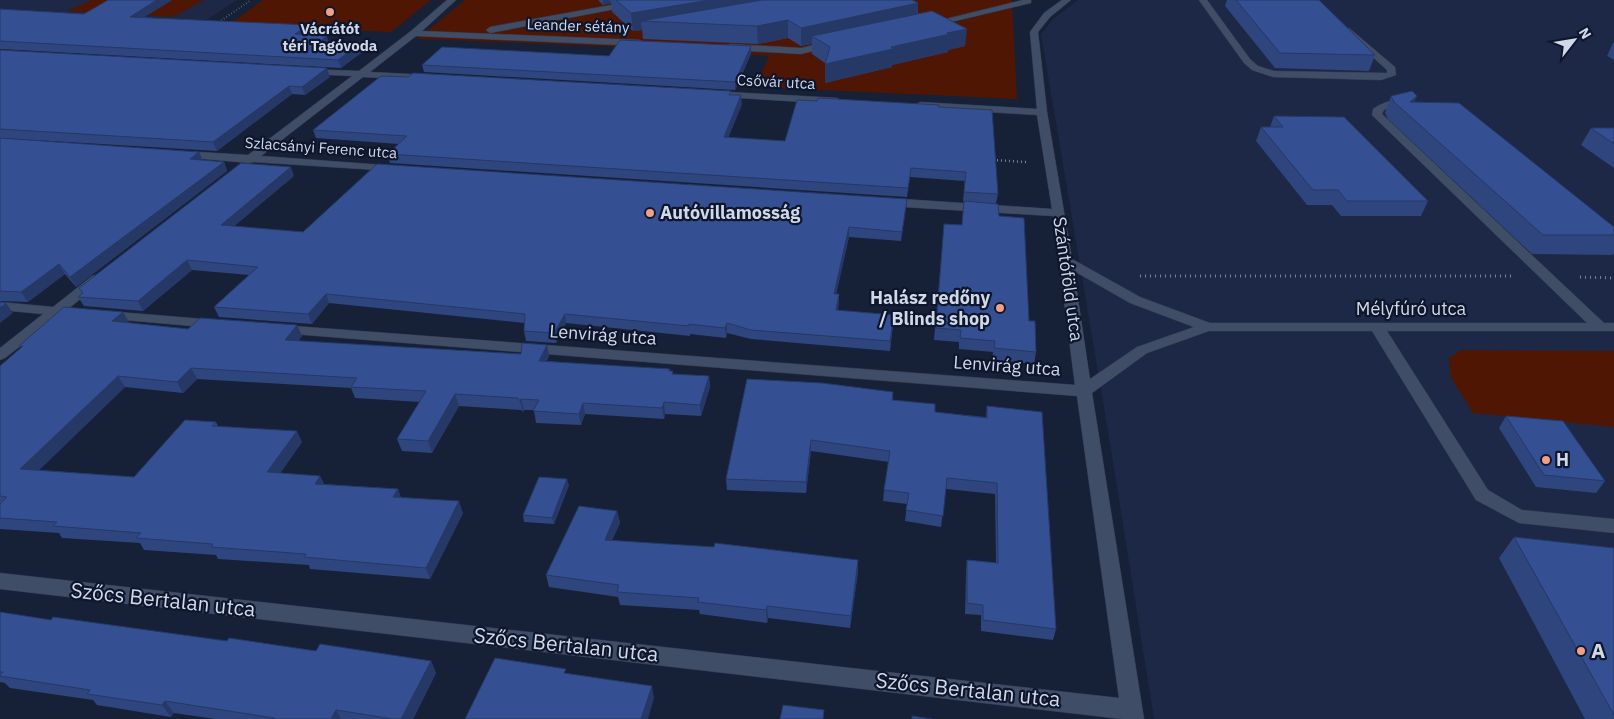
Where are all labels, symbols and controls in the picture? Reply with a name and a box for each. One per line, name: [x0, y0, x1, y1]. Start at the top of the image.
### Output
marker: Vácrátót téri Tagóvoda: [324, 6, 336, 18]
street label: Leander sétány: [526, 14, 630, 37]
north arrow: [1549, 15, 1599, 65]
place label: Vácrátót téri Tagóvoda: [283, 19, 378, 55]
text: N: [1575, 24, 1595, 42]
street label: Csővár utca: [736, 70, 816, 93]
street label: Szlacsányi Ferenc utca: [244, 133, 398, 162]
place label: Autóvillamosság: [660, 201, 800, 224]
marker: Autóvillamosság: [644, 207, 656, 219]
street label: Szántóföld utca: [1048, 215, 1089, 343]
place label: Halász redőny / Blinds shop: [870, 286, 990, 330]
street label: Mélyfúró utca: [1356, 297, 1467, 320]
marker: Halász redőny / Blinds shop: [994, 302, 1006, 314]
street label: Lenvirág utca: [549, 319, 658, 350]
street label: Lenvirág utca: [953, 350, 1062, 381]
place label: H: [1556, 448, 1569, 471]
marker: H: [1540, 454, 1552, 466]
street label: Szőcs Bertalan utca: [69, 575, 257, 623]
street label: Szőcs Bertalan utca: [472, 620, 660, 668]
place label: A: [1591, 636, 1605, 664]
marker: A: [1575, 645, 1587, 657]
street label: Szőcs Bertalan utca: [874, 665, 1062, 713]

